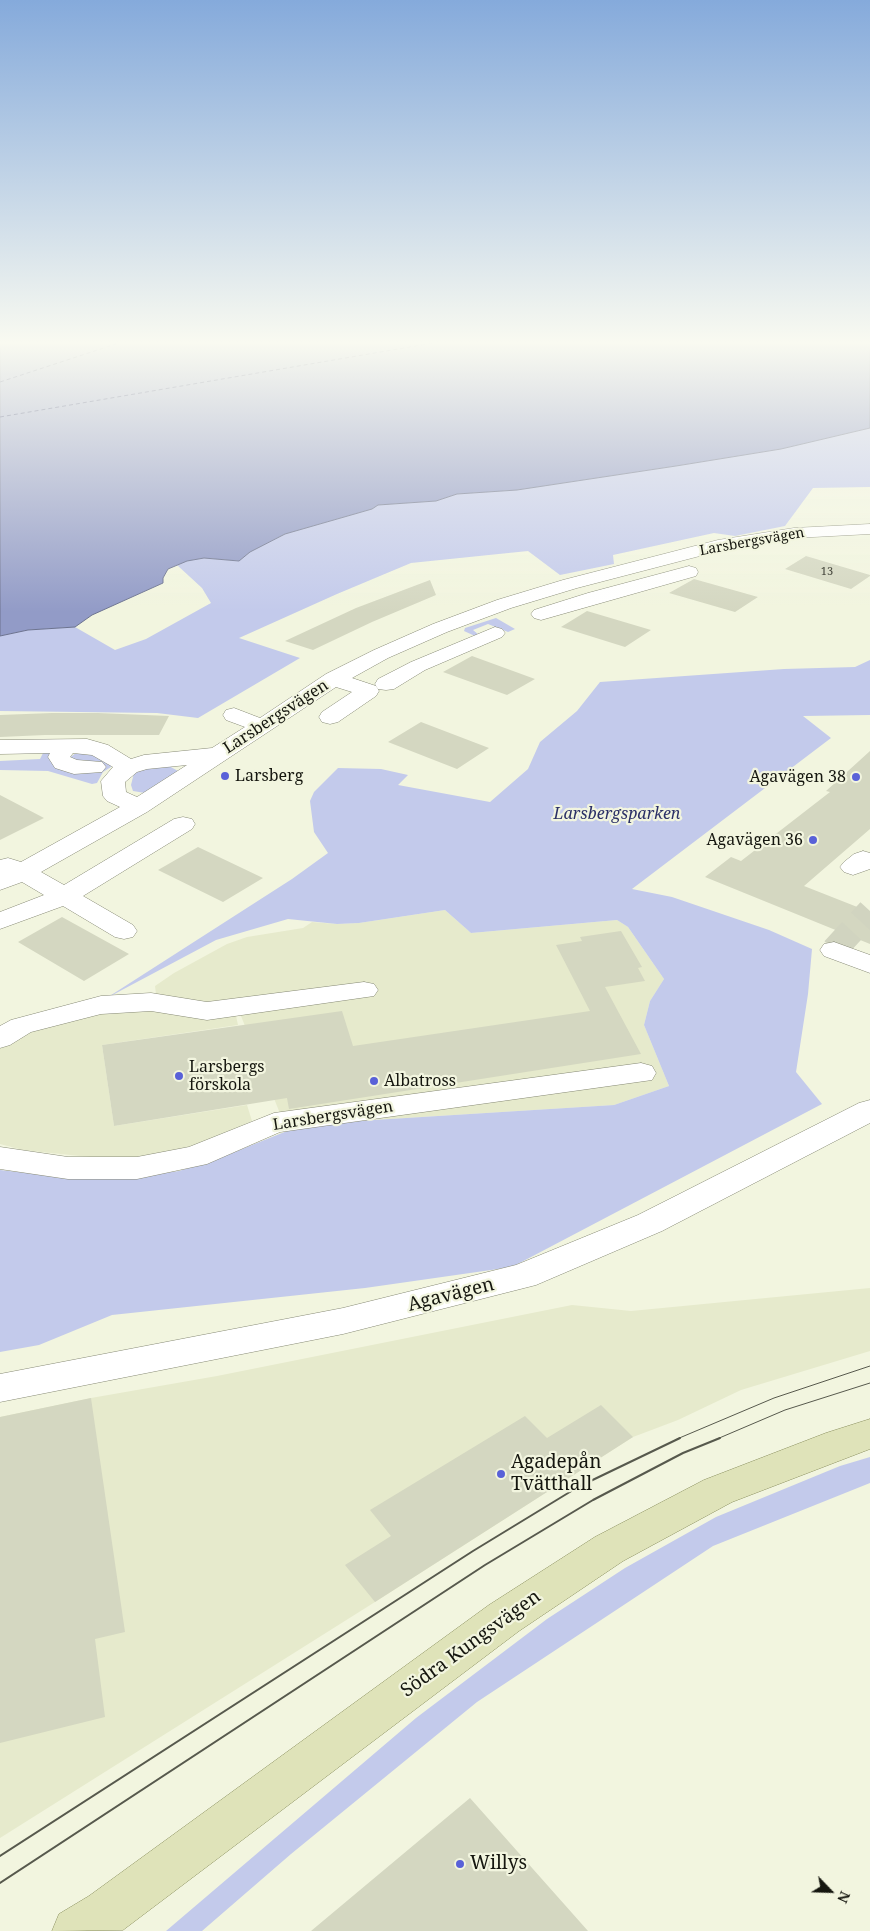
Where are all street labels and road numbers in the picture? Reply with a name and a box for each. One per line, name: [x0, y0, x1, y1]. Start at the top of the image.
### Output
street label: Larsbergsvägen: [698, 525, 806, 559]
street label: Larsbergsvägen: [220, 676, 332, 758]
street label: Larsbergsvägen: [272, 1097, 394, 1135]
street label: Agavägen: [405, 1273, 497, 1317]
street label: Södra Kungsvägen: [397, 1586, 545, 1702]

